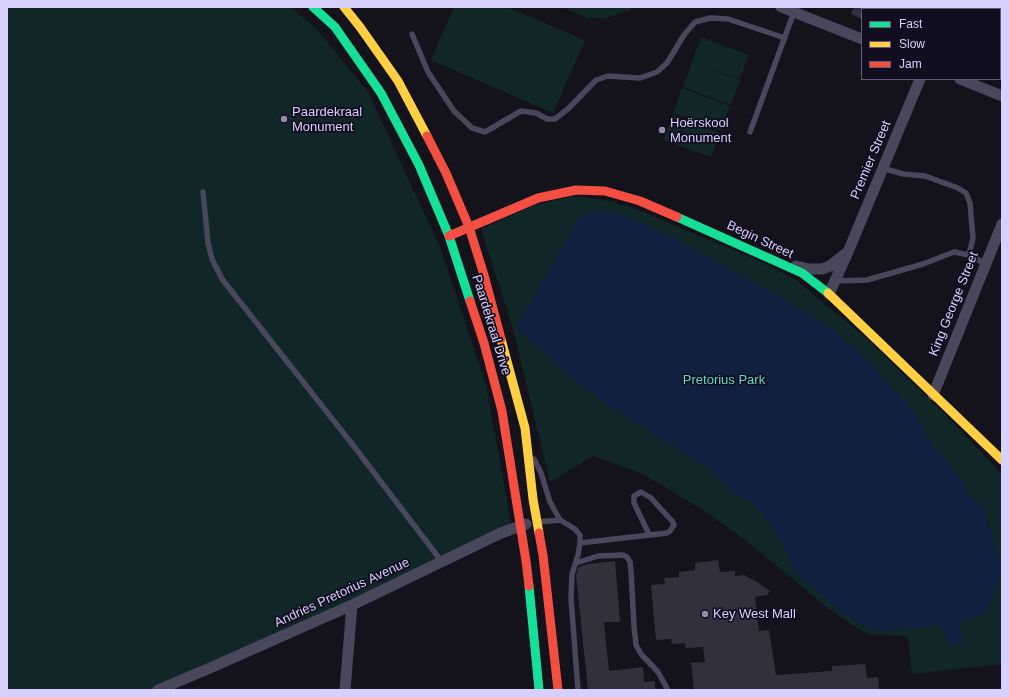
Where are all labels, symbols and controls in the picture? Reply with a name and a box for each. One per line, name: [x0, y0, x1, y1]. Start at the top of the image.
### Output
legend: [861, 8, 1001, 80]
text: Fast: [899, 17, 922, 31]
text: Slow: [899, 37, 925, 51]
text: Jam: [899, 57, 922, 71]
place label: Paardekraal Monument: [292, 104, 362, 135]
marker: Paardekraal Monument: [279, 114, 289, 124]
place label: Hoërskool Monument: [670, 115, 731, 146]
street label: Premier Street: [847, 118, 895, 202]
marker: Hoërskool Monument: [657, 125, 667, 135]
street label: Begin Street: [724, 218, 796, 262]
street label: King George Street: [926, 249, 982, 359]
street label: Paardekraal Drive: [468, 273, 514, 377]
park label: Pretorius Park: [683, 372, 765, 388]
street label: Andries Pretorius Avenue: [272, 555, 412, 631]
place label: Key West Mall: [713, 606, 796, 622]
marker: Key West Mall: [700, 609, 710, 619]

